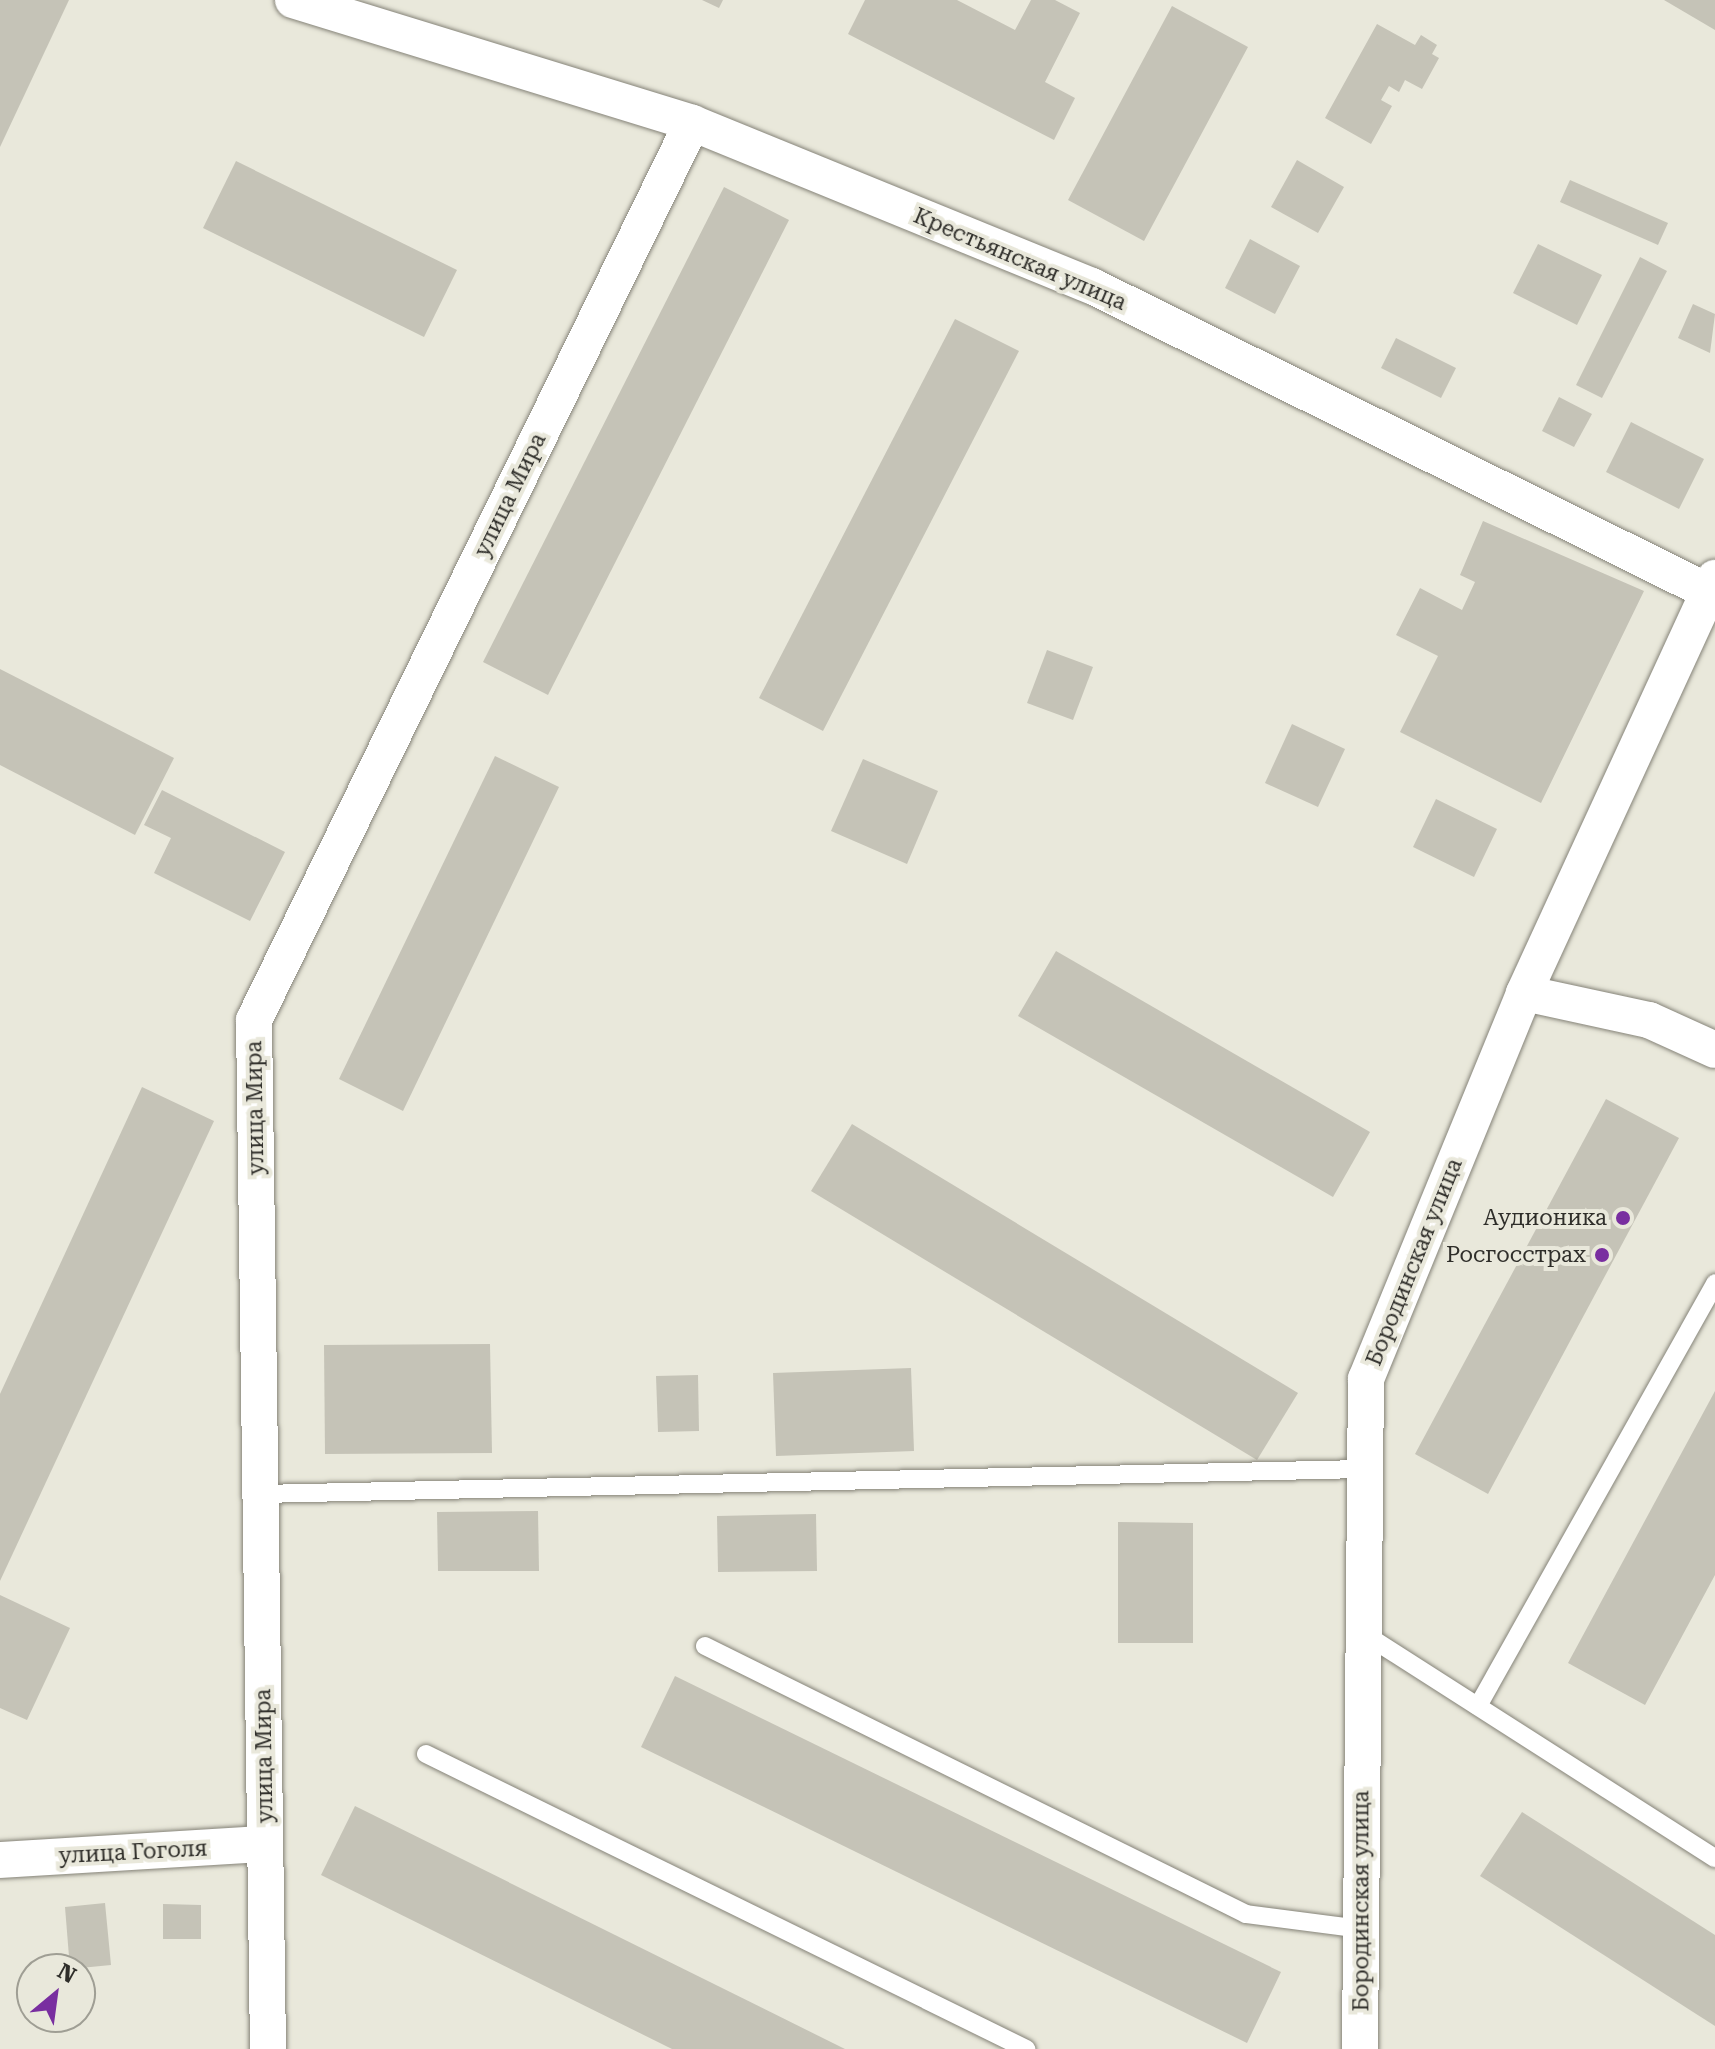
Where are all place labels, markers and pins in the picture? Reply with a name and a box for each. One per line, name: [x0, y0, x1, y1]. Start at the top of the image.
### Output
place label: Аудионика: [1483, 1205, 1607, 1231]
marker: Аудионика: [1614, 1209, 1632, 1227]
place label: Росгосстрах: [1446, 1242, 1586, 1268]
marker: Росгосстрах: [1593, 1246, 1611, 1264]

